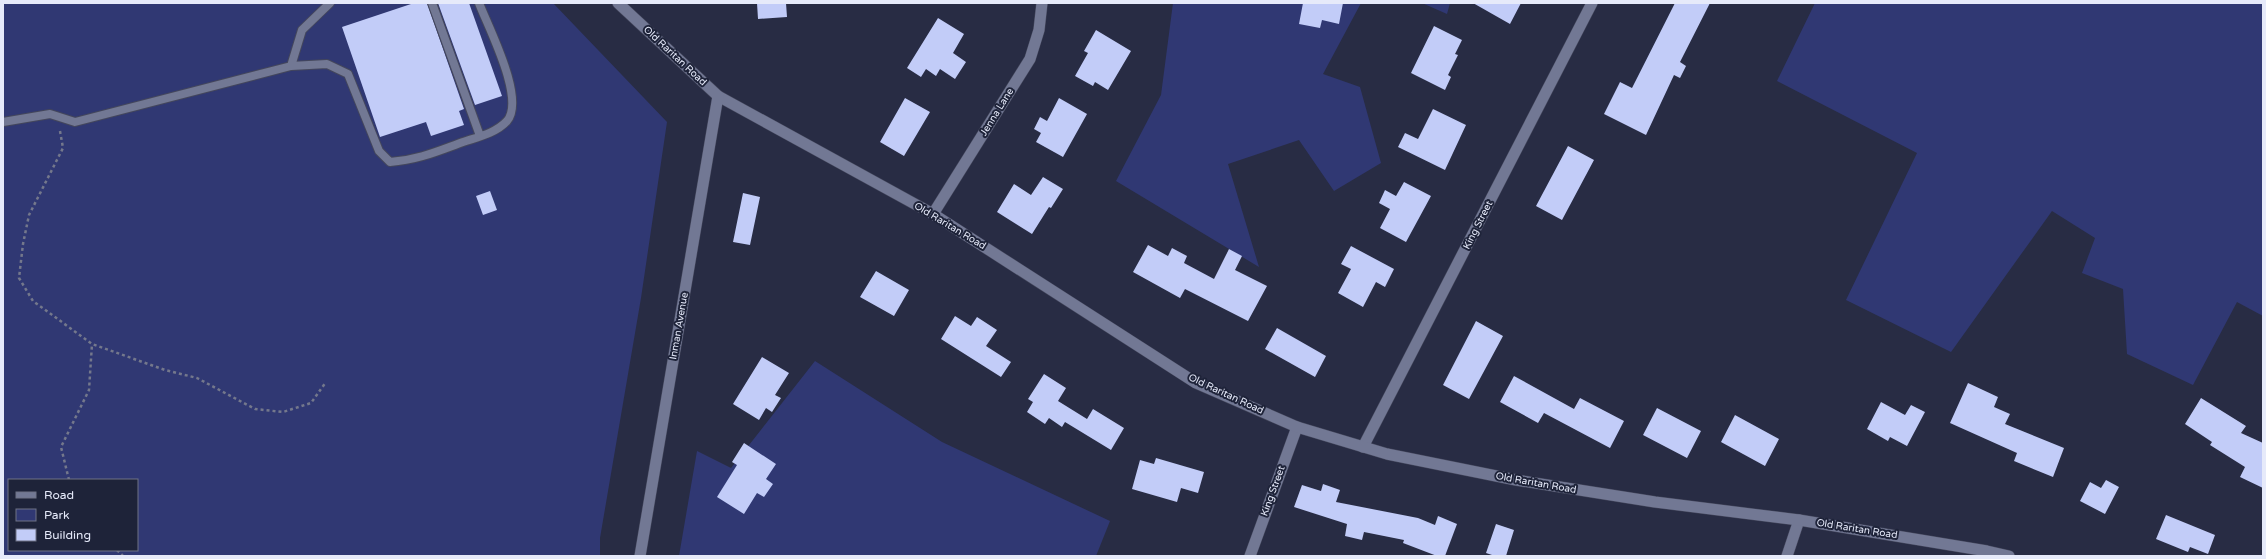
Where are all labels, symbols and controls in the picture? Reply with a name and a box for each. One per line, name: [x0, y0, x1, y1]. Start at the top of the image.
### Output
street label: Old Raritan Road: [641, 24, 709, 88]
street label: Jenna Lane: [978, 86, 1017, 138]
street label: King Street: [1461, 199, 1495, 251]
street label: Old Raritan Road: [912, 200, 988, 252]
street label: Inman Avenue: [667, 291, 691, 361]
street label: Old Raritan Road: [1186, 371, 1266, 417]
street label: King Street: [1258, 464, 1288, 518]
street label: Old Raritan Road: [1495, 470, 1577, 496]
legend: [8, 479, 138, 551]
text: Road: [44, 488, 74, 502]
text: Park: [44, 508, 70, 522]
street label: Old Raritan Road: [1816, 517, 1898, 541]
text: Building: [44, 528, 91, 542]

